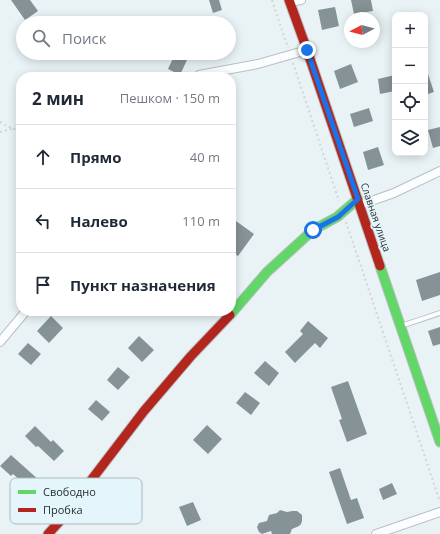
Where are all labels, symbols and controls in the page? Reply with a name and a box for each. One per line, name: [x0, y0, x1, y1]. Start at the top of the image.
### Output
north arrow: [344, 12, 380, 48]
map controls: [392, 12, 428, 156]
button: +: [392, 12, 428, 48]
search box: [16, 16, 236, 60]
icon: search: [30, 27, 52, 49]
text: Поиск: [62, 28, 106, 48]
route end: [298, 41, 316, 59]
button: −: [392, 48, 428, 84]
button: locate: [392, 84, 428, 120]
text: 2 мин: [32, 87, 84, 110]
text: Пешком · 150 m: [120, 89, 220, 107]
button: layers: [392, 120, 428, 156]
icon: ahead: [32, 146, 54, 168]
text: Прямо: [70, 147, 122, 167]
text: 40 m: [190, 148, 220, 166]
street label: Славная улица: [358, 181, 394, 253]
icon: left: [32, 210, 54, 232]
text: Налево: [70, 211, 128, 231]
text: 110 m: [182, 212, 220, 230]
route start: [304, 221, 322, 239]
icon: arrive: [32, 274, 54, 296]
text: Пункт назначения: [70, 275, 216, 295]
legend: [10, 478, 142, 524]
text: Свободно: [43, 484, 96, 499]
text: Пробка: [43, 502, 83, 517]

